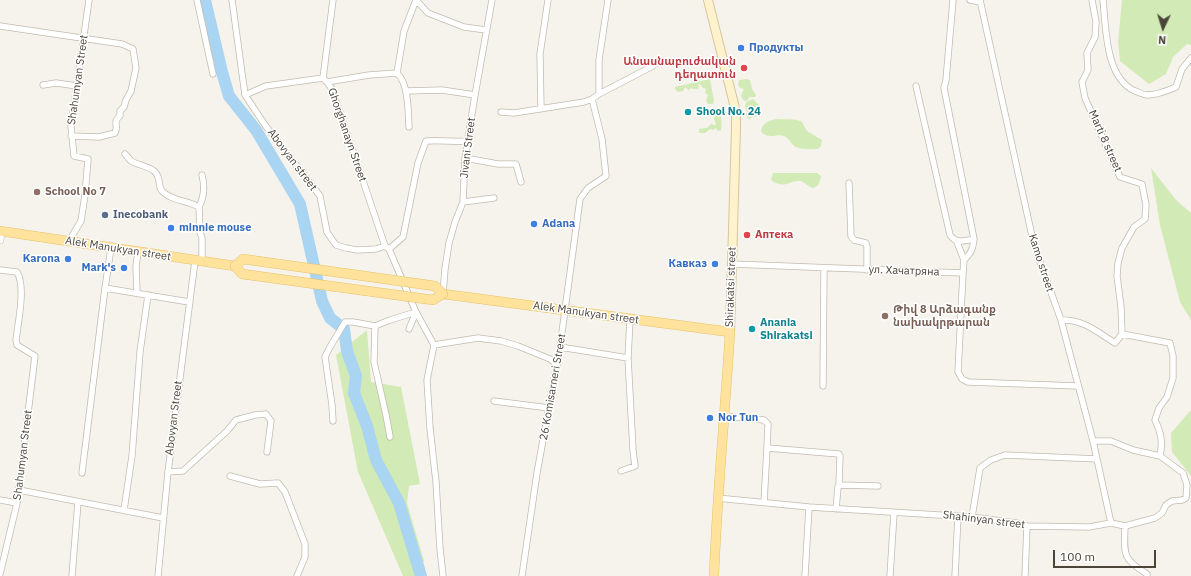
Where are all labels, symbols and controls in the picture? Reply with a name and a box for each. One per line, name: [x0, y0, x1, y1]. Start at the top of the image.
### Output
north arrow: [1143, 8, 1183, 48]
text: N: [1158, 33, 1167, 47]
street label: Shahumyan Street: [65, 34, 91, 126]
place label: Продукты: [749, 41, 803, 55]
marker: Продукты: [736, 43, 746, 53]
place label: Անասնաբուժական դեղատուն: [623, 55, 736, 81]
marker: Անասնաբուժական դեղատուն: [739, 63, 749, 73]
street label: Ghorghanayn Street: [325, 86, 369, 184]
place label: Shool No. 24: [696, 105, 761, 119]
marker: Shool No. 24: [683, 107, 693, 117]
street label: Marti 8 street: [1085, 108, 1125, 174]
street label: Jivani Street: [458, 117, 478, 179]
street label: Abovyan street: [264, 126, 320, 194]
place label: School No 7: [45, 185, 106, 199]
marker: School No 7: [32, 187, 42, 197]
place label: Inecobank: [113, 208, 168, 222]
marker: Inecobank: [100, 210, 110, 220]
place label: Adana: [542, 217, 575, 231]
marker: Adana: [529, 219, 539, 229]
place label: minnie mouse: [179, 221, 251, 235]
marker: minnie mouse: [166, 223, 176, 233]
place label: Аптека: [755, 228, 793, 242]
marker: Аптека: [742, 230, 752, 240]
street label: Kamo street: [1025, 232, 1057, 294]
street label: Alek Manukyan street: [64, 234, 172, 264]
street label: Shirakatsi street: [723, 247, 739, 327]
place label: Karona: [23, 252, 60, 266]
marker: Karona: [63, 254, 73, 264]
place label: Кавказ: [668, 257, 707, 271]
marker: Кавказ: [710, 259, 720, 269]
place label: Mark's: [81, 261, 116, 275]
marker: Mark's: [119, 263, 129, 273]
street label: ул. Хачатряна: [868, 263, 940, 279]
street label: Alek Manukyan street: [532, 299, 640, 327]
place label: Թիվ 8 Արձագանք նախակրթարան: [893, 303, 996, 329]
marker: Թիվ 8 Արձագանք նախակրթարան: [880, 311, 890, 321]
place label: Anania Shirakatsi: [760, 316, 813, 342]
marker: Anania Shirakatsi: [747, 324, 757, 334]
street label: 26 Komisarneri Street: [537, 333, 569, 441]
street label: Abovyan Street: [163, 380, 185, 456]
street label: Shahumyan Street: [11, 409, 35, 501]
place label: Nor Tun: [718, 411, 758, 425]
marker: Nor Tun: [705, 413, 715, 423]
street label: Shahinyan street: [942, 508, 1026, 532]
scale bar: [1055, 542, 1158, 568]
text: 100 m: [1060, 549, 1095, 564]

